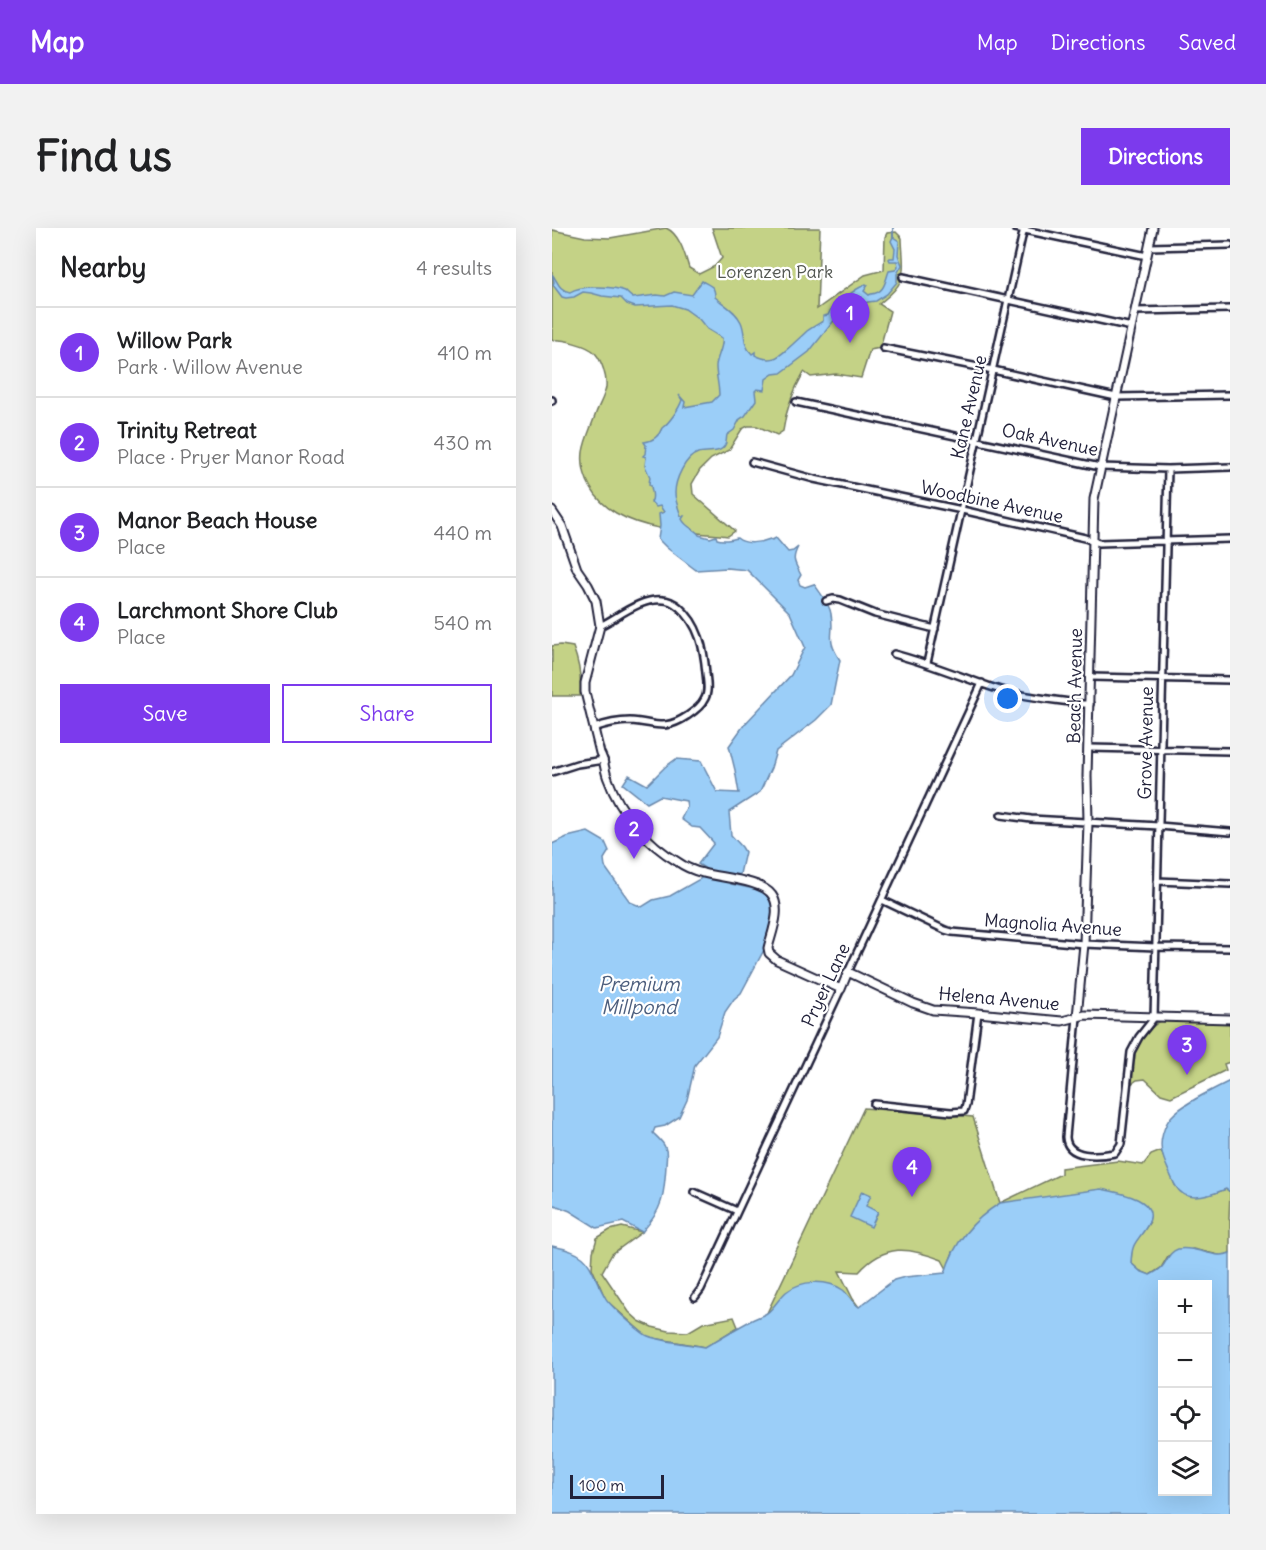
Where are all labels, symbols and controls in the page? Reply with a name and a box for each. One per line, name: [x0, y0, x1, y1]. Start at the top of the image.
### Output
text: Map: [30, 24, 84, 60]
text: Map: [977, 29, 1018, 56]
text: Directions: [1051, 29, 1145, 56]
text: Saved: [1178, 29, 1236, 56]
button: Directions: [1081, 128, 1230, 185]
text: Find us: [36, 130, 172, 182]
text: Nearby: [60, 251, 146, 284]
text: 4 results: [416, 255, 492, 280]
park label: Lorenzen Park: [717, 260, 833, 283]
pin: 1: [830, 294, 870, 343]
text: Willow Park: [117, 326, 232, 354]
text: 1: [76, 340, 83, 365]
text: 410 m: [437, 340, 492, 365]
street label: Kane Avenue: [945, 353, 992, 461]
text: Park · Willow Avenue: [117, 354, 303, 379]
text: Trinity Retreat: [117, 416, 257, 444]
street label: Oak Avenue: [1000, 418, 1100, 461]
text: 2: [74, 430, 85, 455]
text: 430 m: [434, 430, 492, 455]
text: Place · Pryer Manor Road: [117, 444, 345, 469]
street label: Woodbine Avenue: [919, 475, 1066, 528]
text: Manor Beach House: [117, 506, 317, 534]
text: 3: [74, 520, 85, 545]
text: 440 m: [433, 520, 492, 545]
text: Place: [117, 534, 165, 559]
text: Larchmont Shore Club: [117, 596, 338, 624]
text: 4: [74, 610, 85, 635]
text: 540 m: [433, 610, 492, 635]
text: Place: [117, 624, 165, 649]
street label: Beach Avenue: [1062, 628, 1087, 744]
button: Save: [60, 684, 270, 743]
button: Share: [282, 684, 492, 743]
your location: [993, 684, 1022, 713]
street label: Grove Avenue: [1133, 686, 1158, 800]
pin: 2: [614, 810, 653, 859]
street label: Magnolia Avenue: [983, 908, 1123, 941]
street label: Pryer Lane: [796, 939, 855, 1030]
water label: Premium Millpond: [598, 971, 680, 1019]
street label: Helena Avenue: [937, 982, 1061, 1015]
pin: 3: [1168, 1026, 1206, 1075]
pin: 4: [892, 1148, 932, 1197]
map controls: [1158, 1280, 1212, 1496]
button: +: [1158, 1280, 1212, 1334]
button: −: [1158, 1334, 1212, 1388]
button: locate: [1158, 1388, 1212, 1442]
button: layers: [1158, 1442, 1212, 1496]
scale bar: [570, 1472, 664, 1500]
text: 100 m: [579, 1475, 624, 1495]

